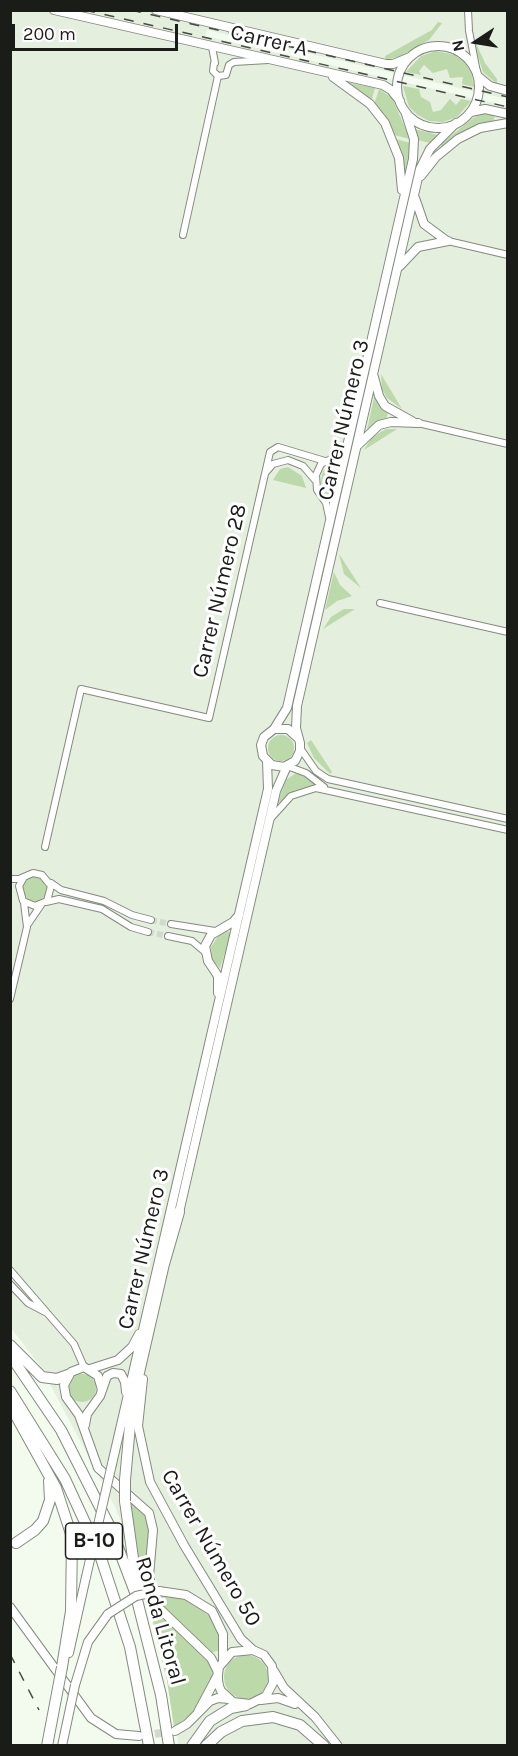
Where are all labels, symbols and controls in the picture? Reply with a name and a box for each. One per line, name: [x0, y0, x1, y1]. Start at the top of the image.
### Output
scale bar: [15, 12, 182, 50]
north arrow: [446, 12, 506, 72]
street label: Carrer A: [228, 19, 310, 63]
text: 200 m: [23, 23, 76, 45]
text: N: [447, 38, 468, 53]
street label: Carrer Número 3: [313, 337, 375, 503]
street label: Carrer Número 28: [187, 501, 253, 681]
street label: Carrer Número 3: [113, 1166, 175, 1332]
street label: Carrer Número 50: [155, 1465, 267, 1631]
road number: B-10: [66, 1523, 122, 1559]
street label: Ronda Litoral: [129, 1554, 191, 1688]

